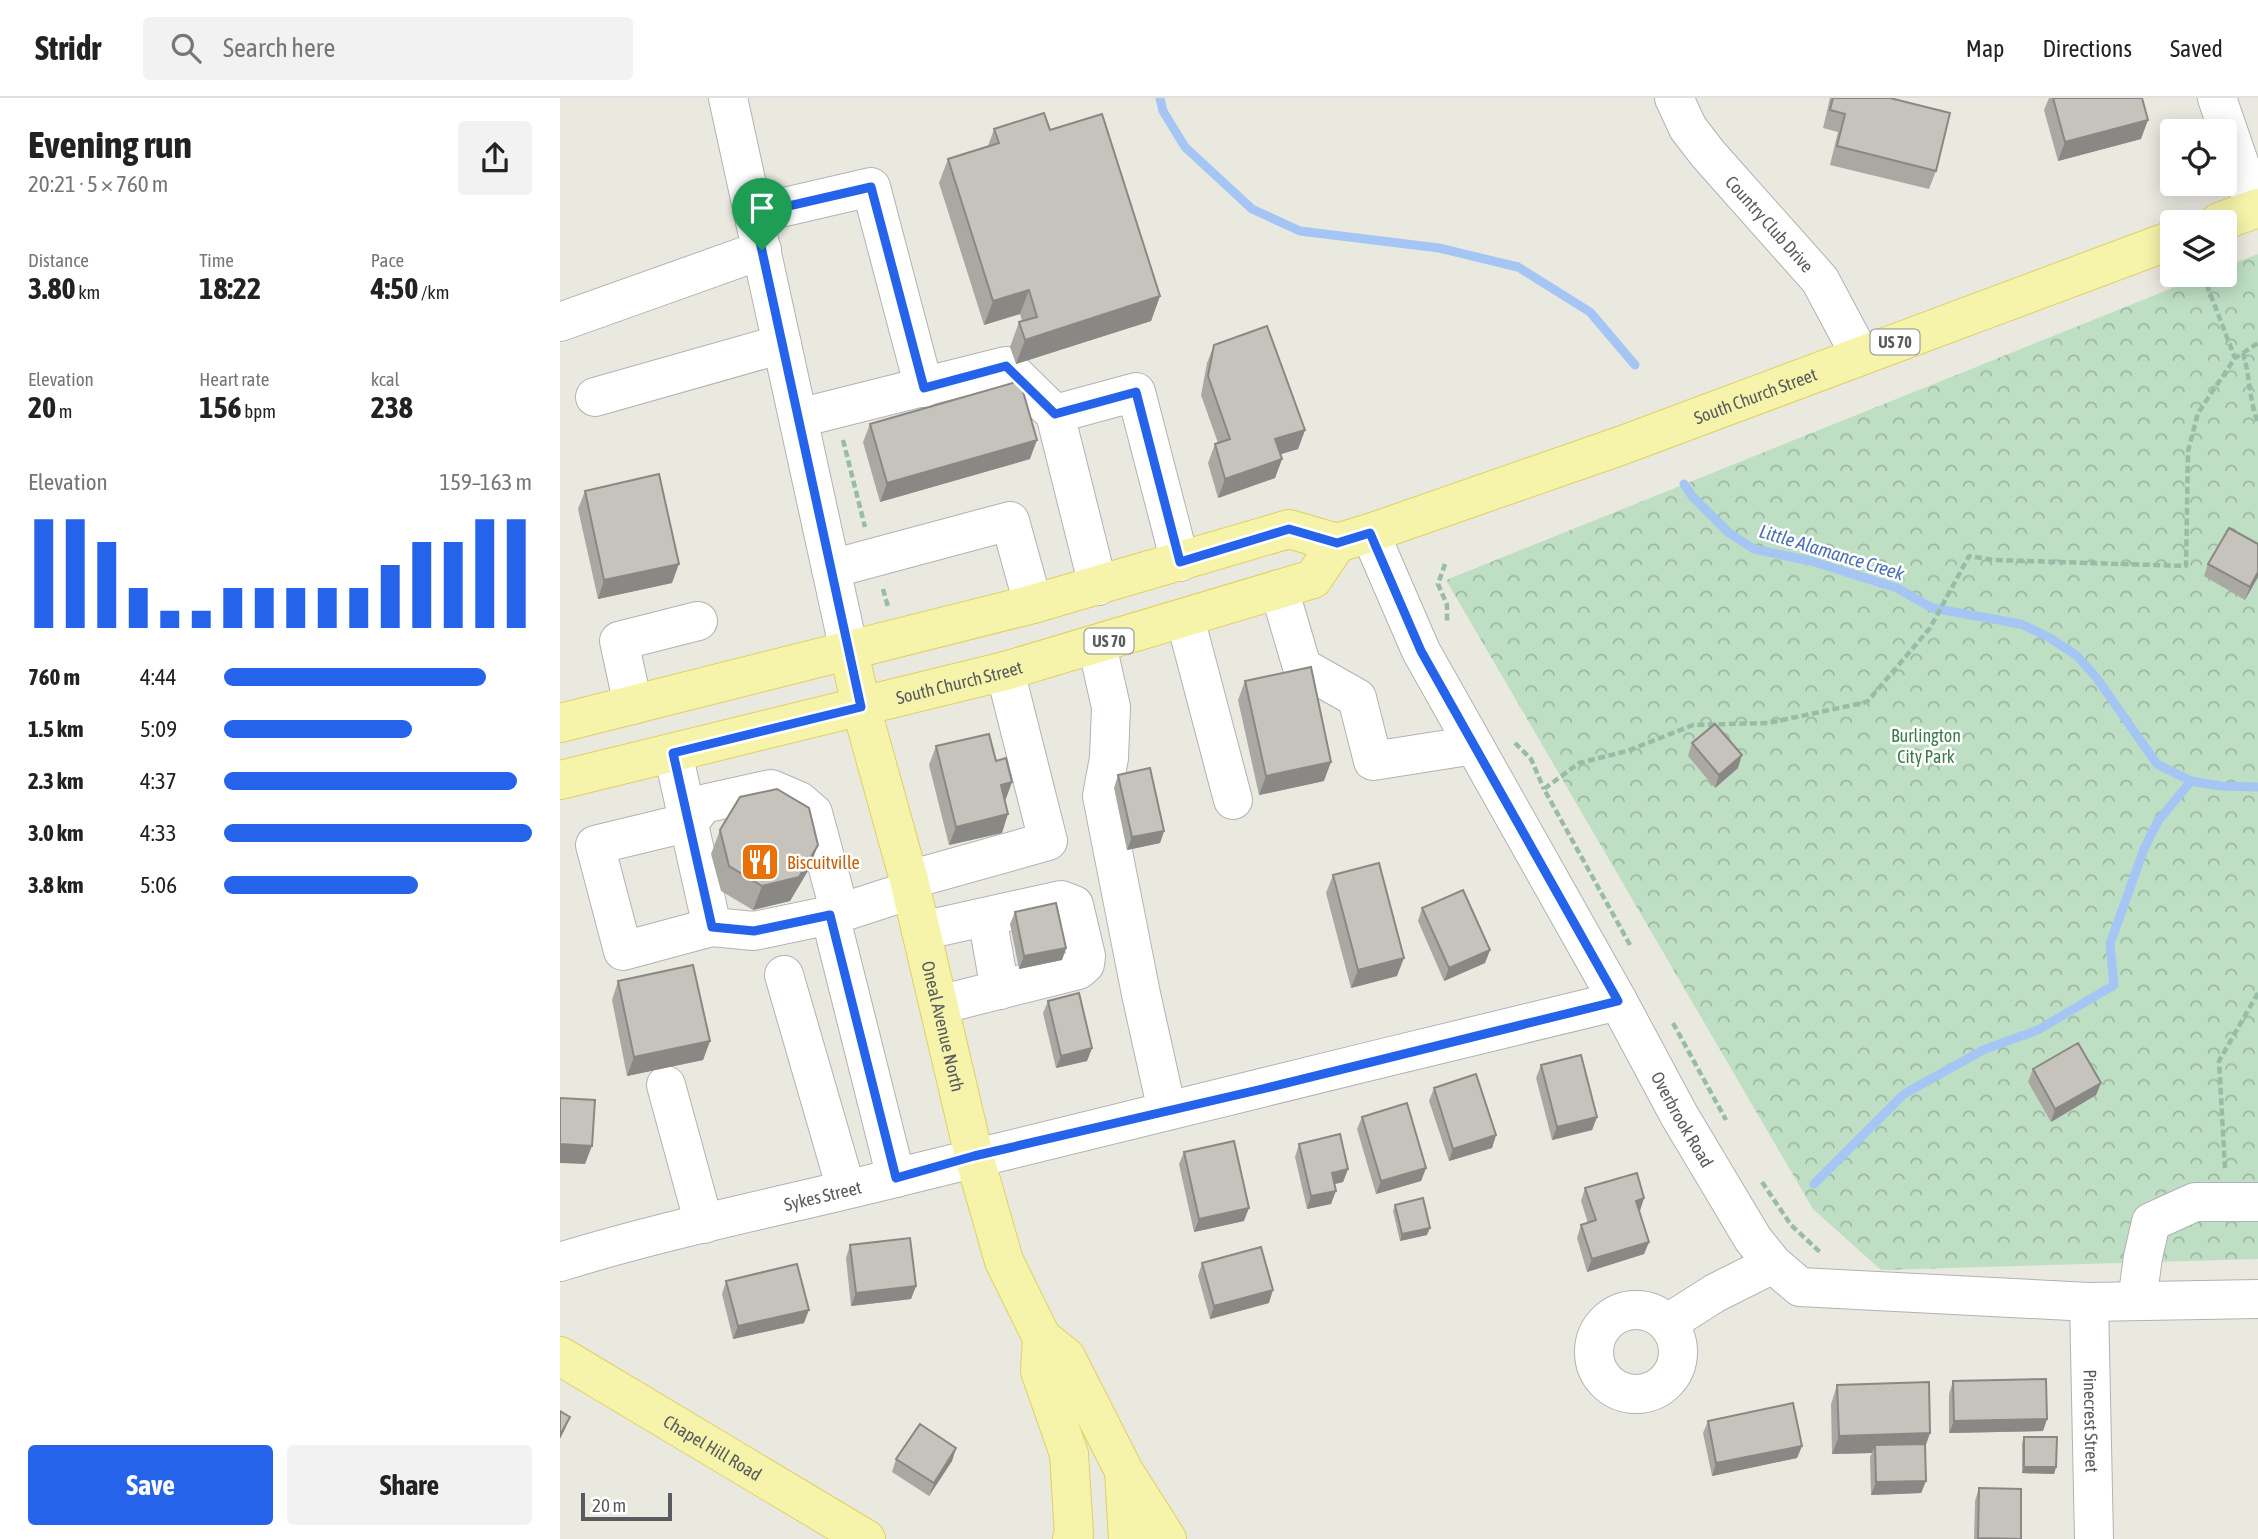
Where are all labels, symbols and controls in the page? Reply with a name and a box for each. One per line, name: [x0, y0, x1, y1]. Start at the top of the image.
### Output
search box: [143, 17, 633, 80]
text: Stridr: [35, 29, 101, 67]
icon: search: [167, 29, 205, 67]
text: Search here: [223, 33, 335, 63]
text: Map: [1966, 35, 2004, 62]
text: Directions: [2042, 35, 2132, 62]
text: Saved: [2170, 35, 2223, 62]
map controls: [2160, 119, 2237, 287]
button: locate: [2160, 119, 2237, 196]
button: share: [458, 121, 532, 195]
text: Evening run: [28, 123, 192, 166]
text: 20:21 · 5 × 760 m: [28, 171, 168, 197]
street label: Country Club Drive: [1721, 171, 1818, 276]
pin: [732, 178, 792, 250]
icon: arrive: [743, 189, 781, 227]
button: layers: [2160, 210, 2237, 287]
text: Distance: [28, 249, 89, 271]
text: Time: [199, 249, 234, 271]
text: Pace: [371, 249, 404, 271]
text: 3.80: [28, 271, 76, 305]
text: 18:22: [199, 271, 261, 305]
text: 4:50: [371, 271, 418, 305]
text: km: [76, 281, 100, 303]
text: /km: [418, 281, 449, 303]
road number: US 70: [1870, 330, 1920, 354]
street label: South Church Street: [1691, 363, 1819, 428]
text: Elevation: [28, 368, 94, 390]
text: Heart rate: [199, 368, 269, 390]
text: kcal: [371, 368, 400, 390]
text: 20: [28, 390, 56, 424]
text: 156: [199, 390, 242, 424]
text: 238: [371, 390, 413, 424]
text: m: [56, 400, 73, 422]
text: bpm: [242, 400, 276, 422]
text: Elevation: [28, 469, 108, 495]
text: 159–163 m: [439, 469, 532, 495]
water label: Little Alamance Creek: [1757, 520, 1908, 585]
road number: US 70: [1084, 628, 1134, 654]
street label: South Church Street: [894, 656, 1025, 708]
text: 760 m: [28, 664, 80, 690]
text: 4:44: [140, 664, 177, 690]
text: 1.5 km: [28, 716, 84, 742]
text: 5:09: [140, 716, 177, 742]
park label: Burlington City Park: [1891, 725, 1961, 767]
text: 2.3 km: [28, 768, 84, 794]
text: 4:37: [140, 768, 177, 794]
text: 3.0 km: [28, 820, 84, 846]
text: 4:33: [140, 820, 177, 846]
restaurant icon: Biscuitville: [739, 841, 781, 883]
place label: Biscuitville: [787, 852, 860, 873]
text: 3.8 km: [28, 872, 84, 898]
text: 5:06: [140, 872, 177, 898]
street label: Oneal Avenue North: [918, 959, 969, 1094]
street label: Overbrook Road: [1647, 1068, 1718, 1171]
street label: Sykes Street: [782, 1176, 863, 1215]
street label: Pinecrest Street: [2080, 1369, 2103, 1473]
street label: Chapel Hill Road: [660, 1410, 765, 1485]
button: Save: [28, 1445, 273, 1525]
button: Share: [287, 1445, 532, 1525]
scale bar: [581, 1490, 672, 1522]
text: 20 m: [592, 1494, 626, 1516]

